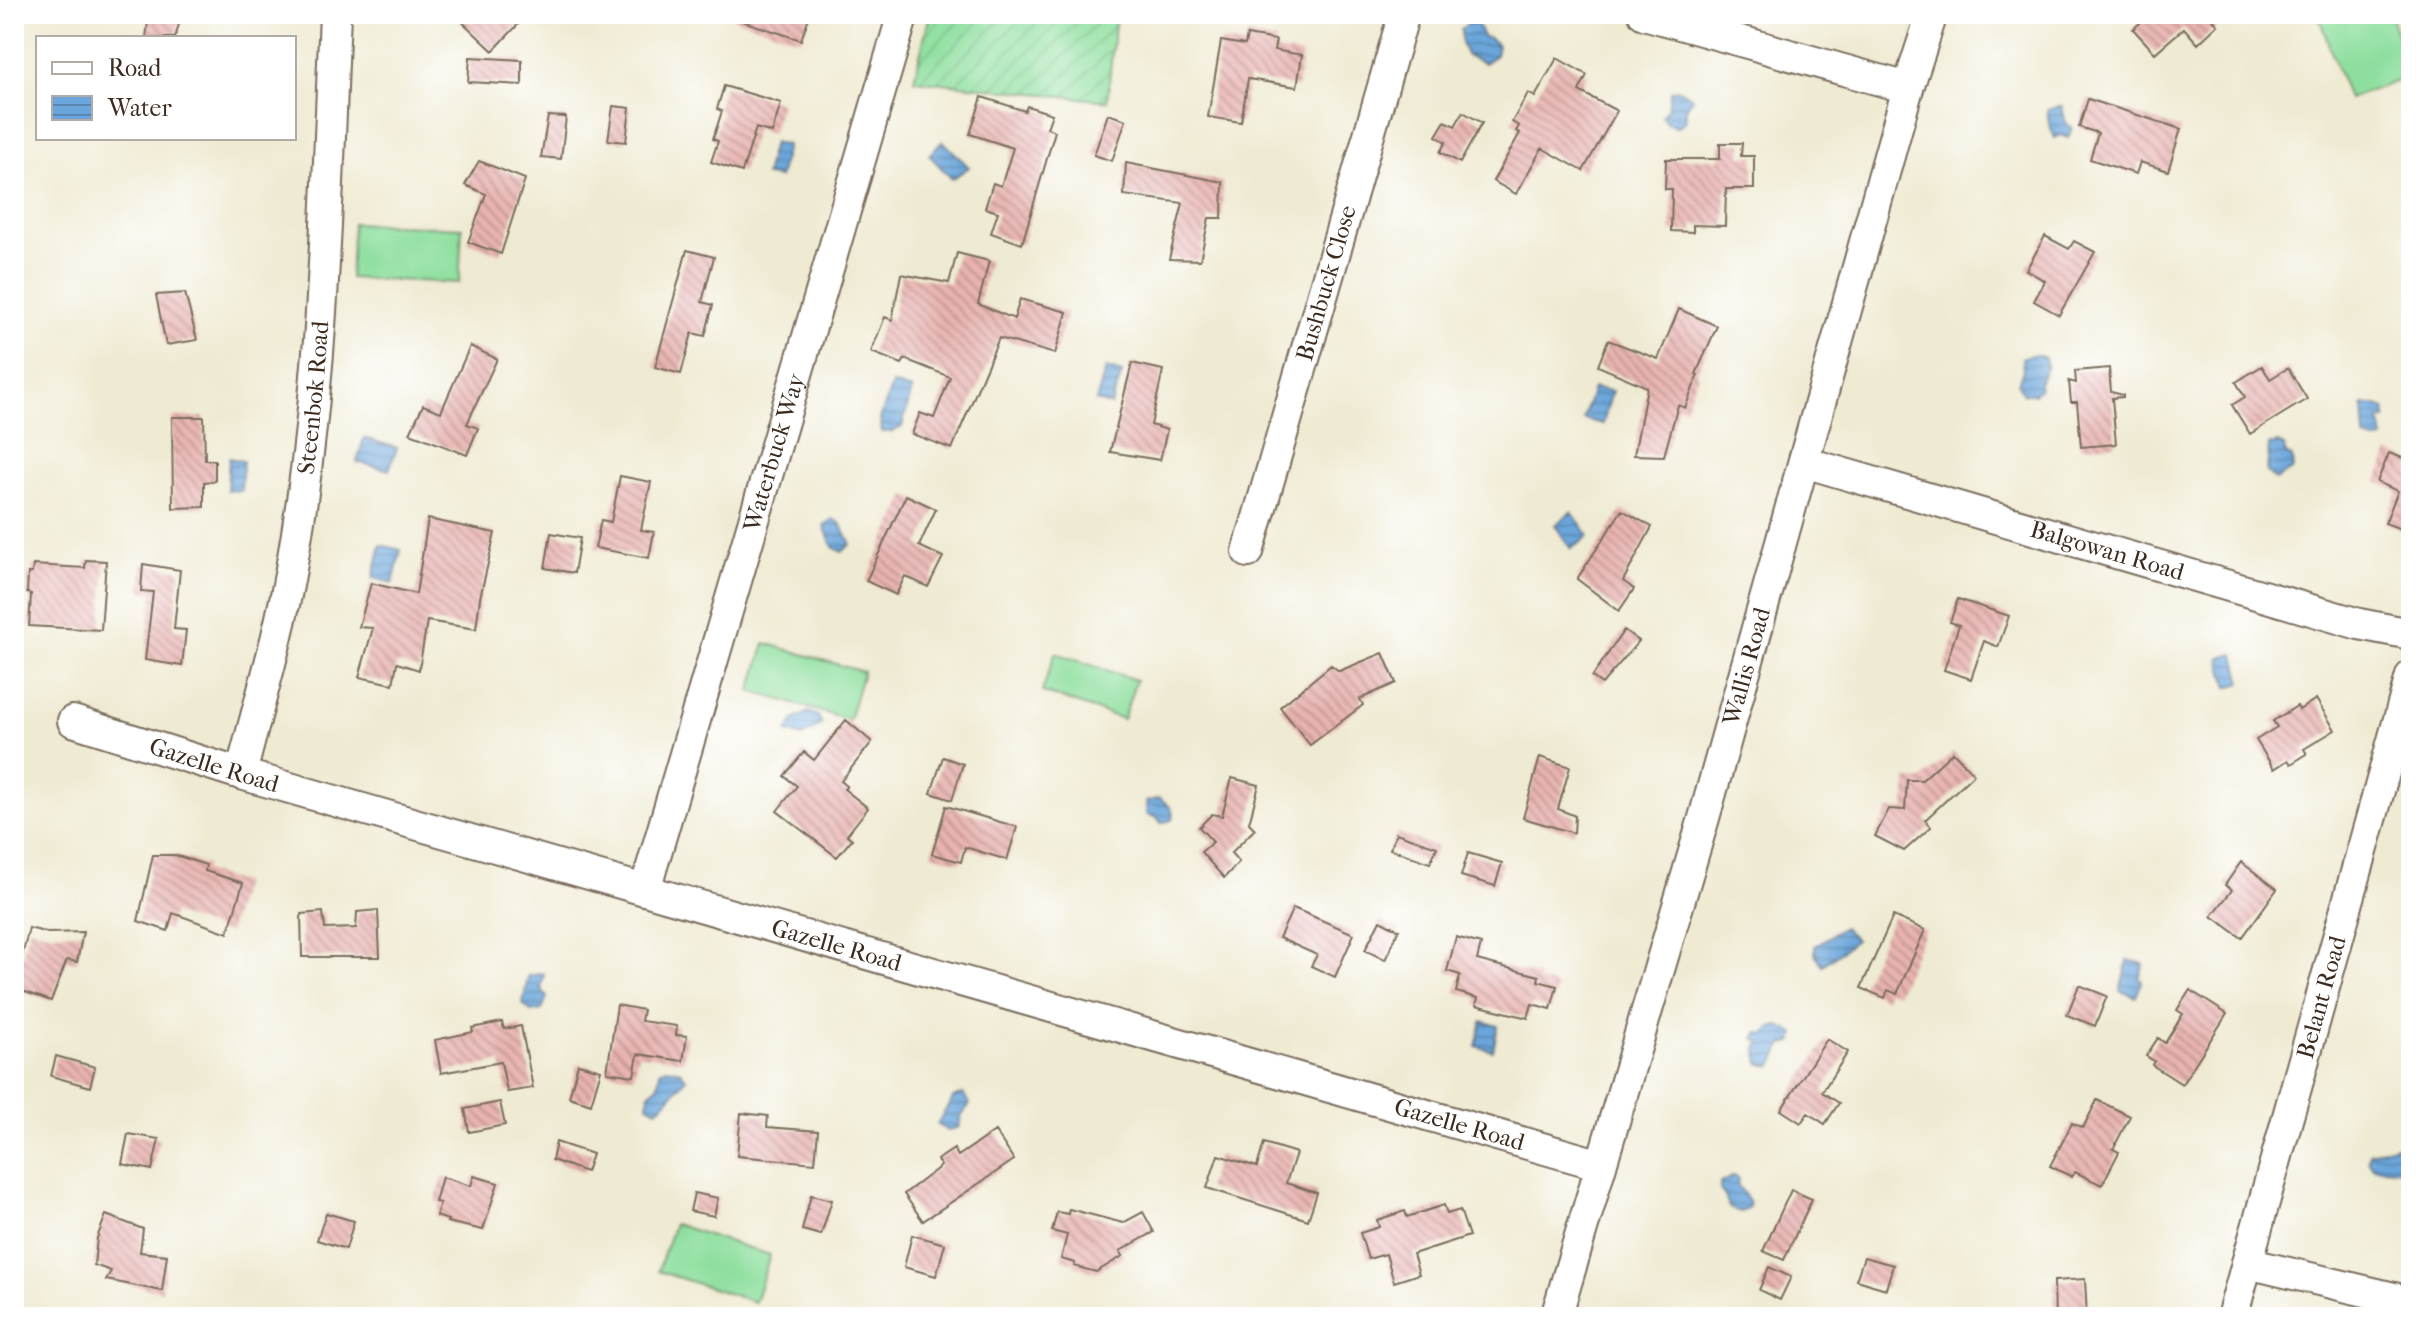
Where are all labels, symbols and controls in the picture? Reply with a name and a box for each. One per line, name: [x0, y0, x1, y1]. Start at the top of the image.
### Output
legend: [36, 36, 296, 140]
text: Road: [108, 54, 162, 82]
text: Water: [107, 94, 172, 122]
street label: Bushbuck Close: [1290, 202, 1362, 364]
street label: Steenbok Road: [292, 319, 334, 476]
street label: Waterbuck Way: [737, 369, 811, 536]
street label: Balgowan Road: [2027, 515, 2188, 587]
street label: Wallis Road: [1716, 603, 1776, 729]
street label: Gazelle Road: [146, 732, 283, 798]
street label: Gazelle Road: [768, 913, 906, 978]
street label: Belant Road: [2291, 932, 2352, 1062]
street label: Gazelle Road: [1391, 1092, 1529, 1157]

